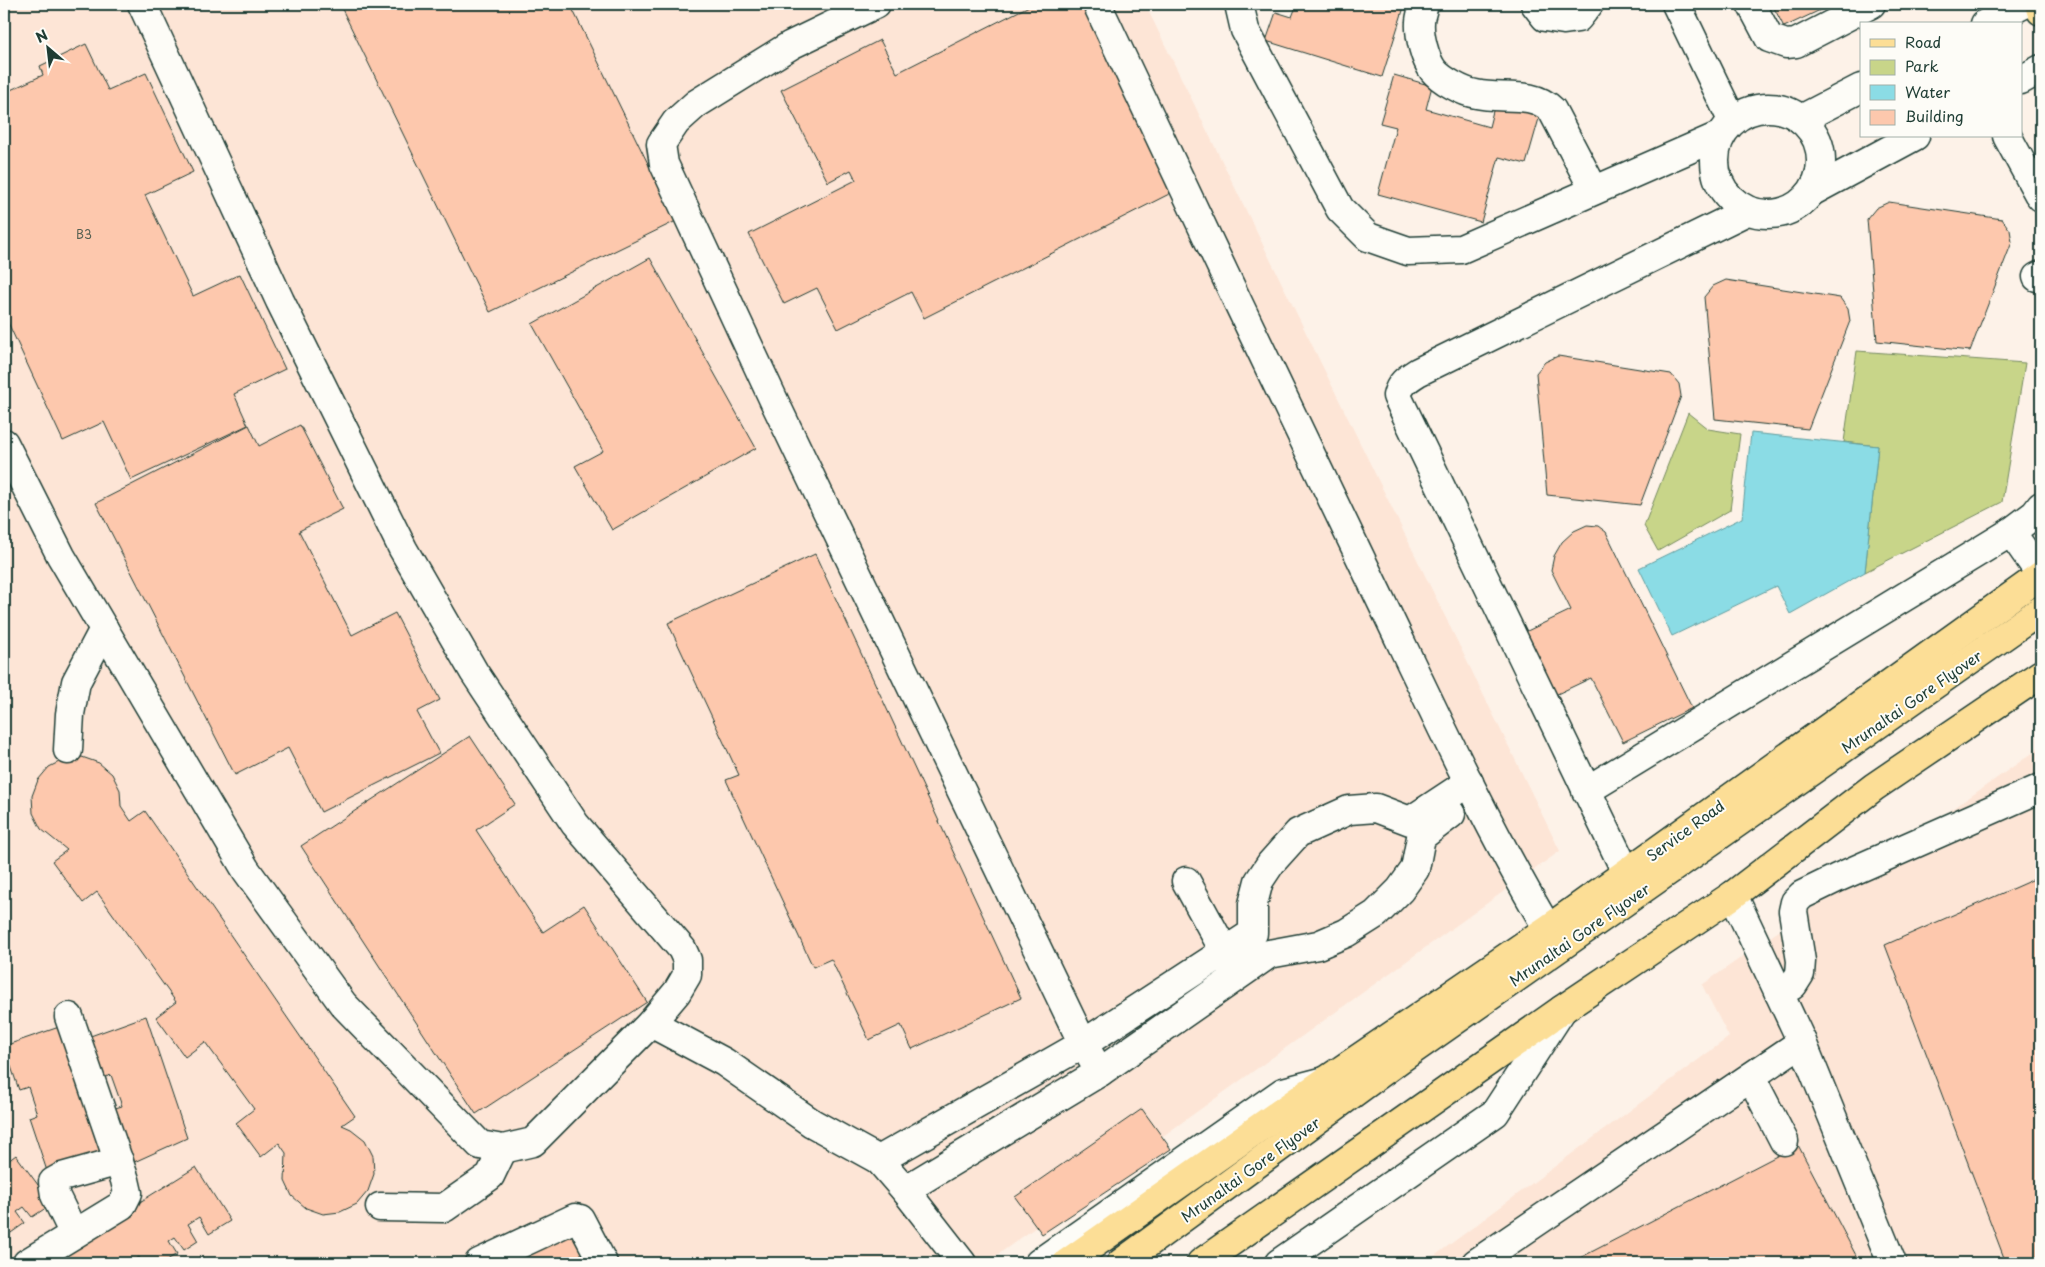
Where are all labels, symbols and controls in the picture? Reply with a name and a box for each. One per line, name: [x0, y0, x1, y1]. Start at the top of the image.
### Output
north arrow: [22, 22, 72, 72]
legend: [1860, 22, 2022, 138]
text: N: [32, 24, 51, 48]
text: Road: [1905, 30, 1941, 53]
text: Park: [1905, 54, 1939, 77]
text: Water: [1905, 80, 1950, 103]
text: Building: [1905, 104, 1964, 127]
house number: B3: [76, 225, 92, 243]
street label: Mrunaltai Gore Flyover: [1836, 644, 1986, 758]
street label: Service Road: [1641, 794, 1729, 866]
street label: Mrunaltai Gore Flyover: [1504, 877, 1654, 991]
street label: Mrunaltai Gore Flyover: [1176, 1111, 1324, 1227]

